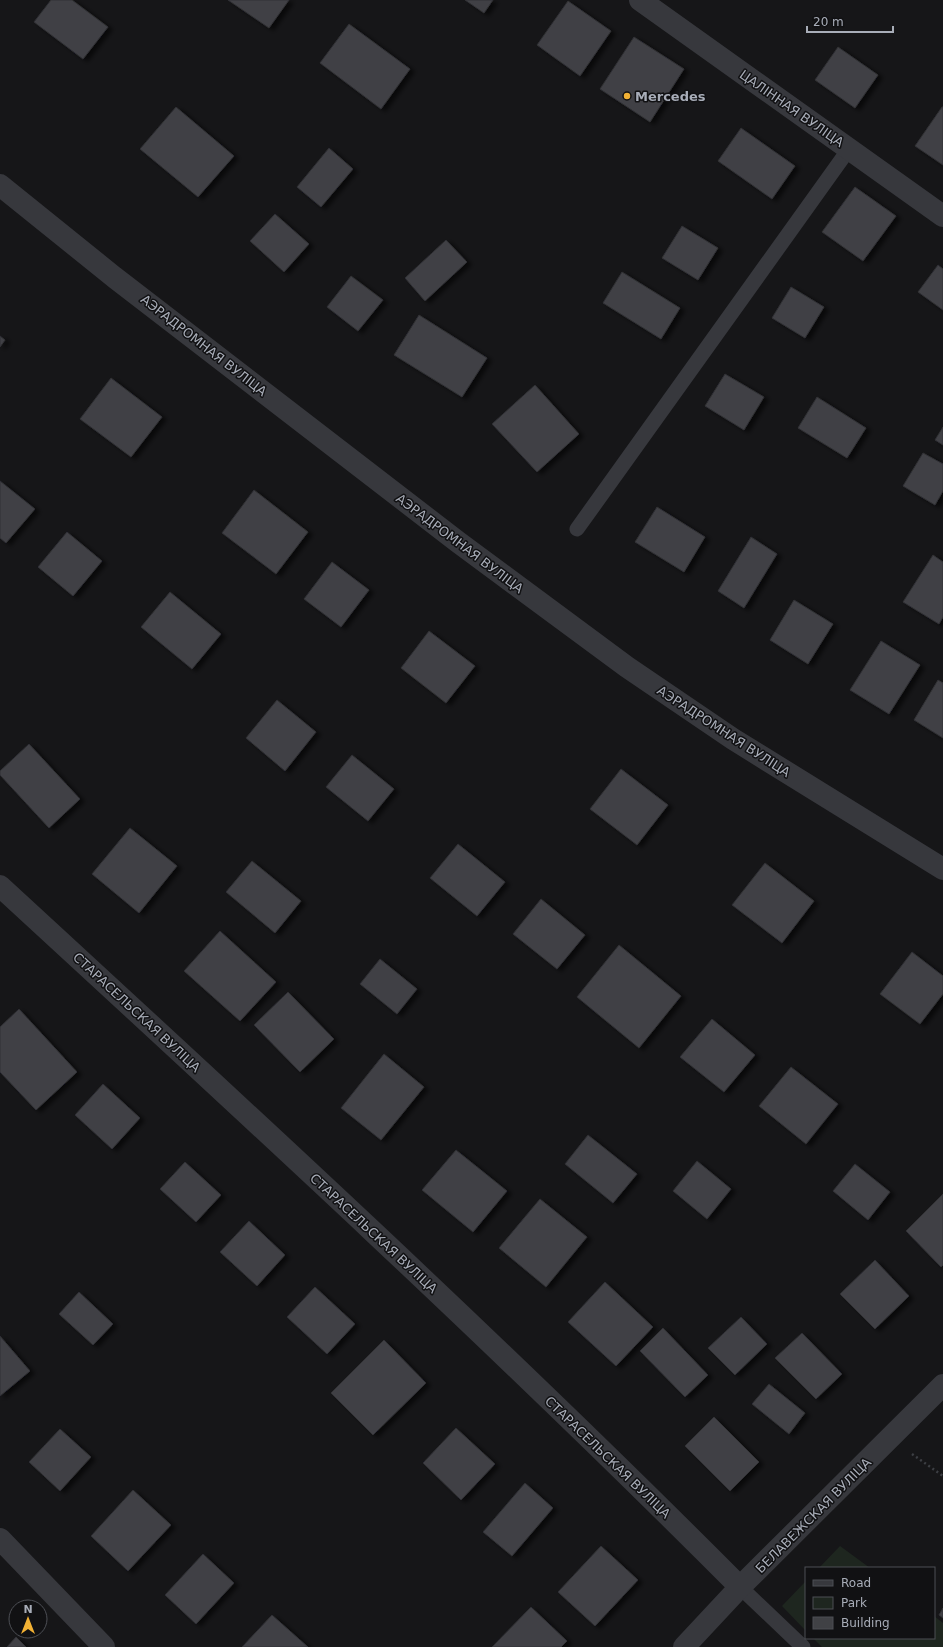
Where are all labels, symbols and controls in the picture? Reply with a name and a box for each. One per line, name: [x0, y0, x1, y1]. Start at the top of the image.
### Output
scale bar: [807, 8, 893, 34]
text: 20 m: [813, 15, 844, 29]
street label: ЦАЛІННАЯ ВУЛІЦА: [737, 67, 847, 150]
place label: Mercedes: [635, 89, 706, 104]
marker: Mercedes: [622, 91, 632, 101]
street label: АЭРАДРОМНАЯ ВУЛІЦА: [138, 292, 270, 399]
street label: АЭРАДРОМНАЯ ВУЛІЦА: [393, 491, 526, 596]
street label: АЭРАДРОМНАЯ ВУЛІЦА: [654, 683, 793, 780]
street label: СТАРАСЕЛЬСКАЯ ВУЛІЦА: [70, 949, 203, 1075]
street label: СТАРАСЕЛЬСКАЯ ВУЛІЦА: [307, 1170, 440, 1296]
street label: СТАРАСЕЛЬСКАЯ ВУЛІЦА: [542, 1393, 674, 1521]
street label: БЕЛАВЕЖСКАЯ ВУЛІЦА: [753, 1455, 874, 1576]
legend: [805, 1567, 935, 1639]
text: Road: [841, 1576, 871, 1590]
text: Park: [841, 1596, 867, 1610]
north arrow: [8, 1599, 48, 1639]
text: N: [23, 1603, 33, 1616]
text: Building: [841, 1616, 890, 1630]

